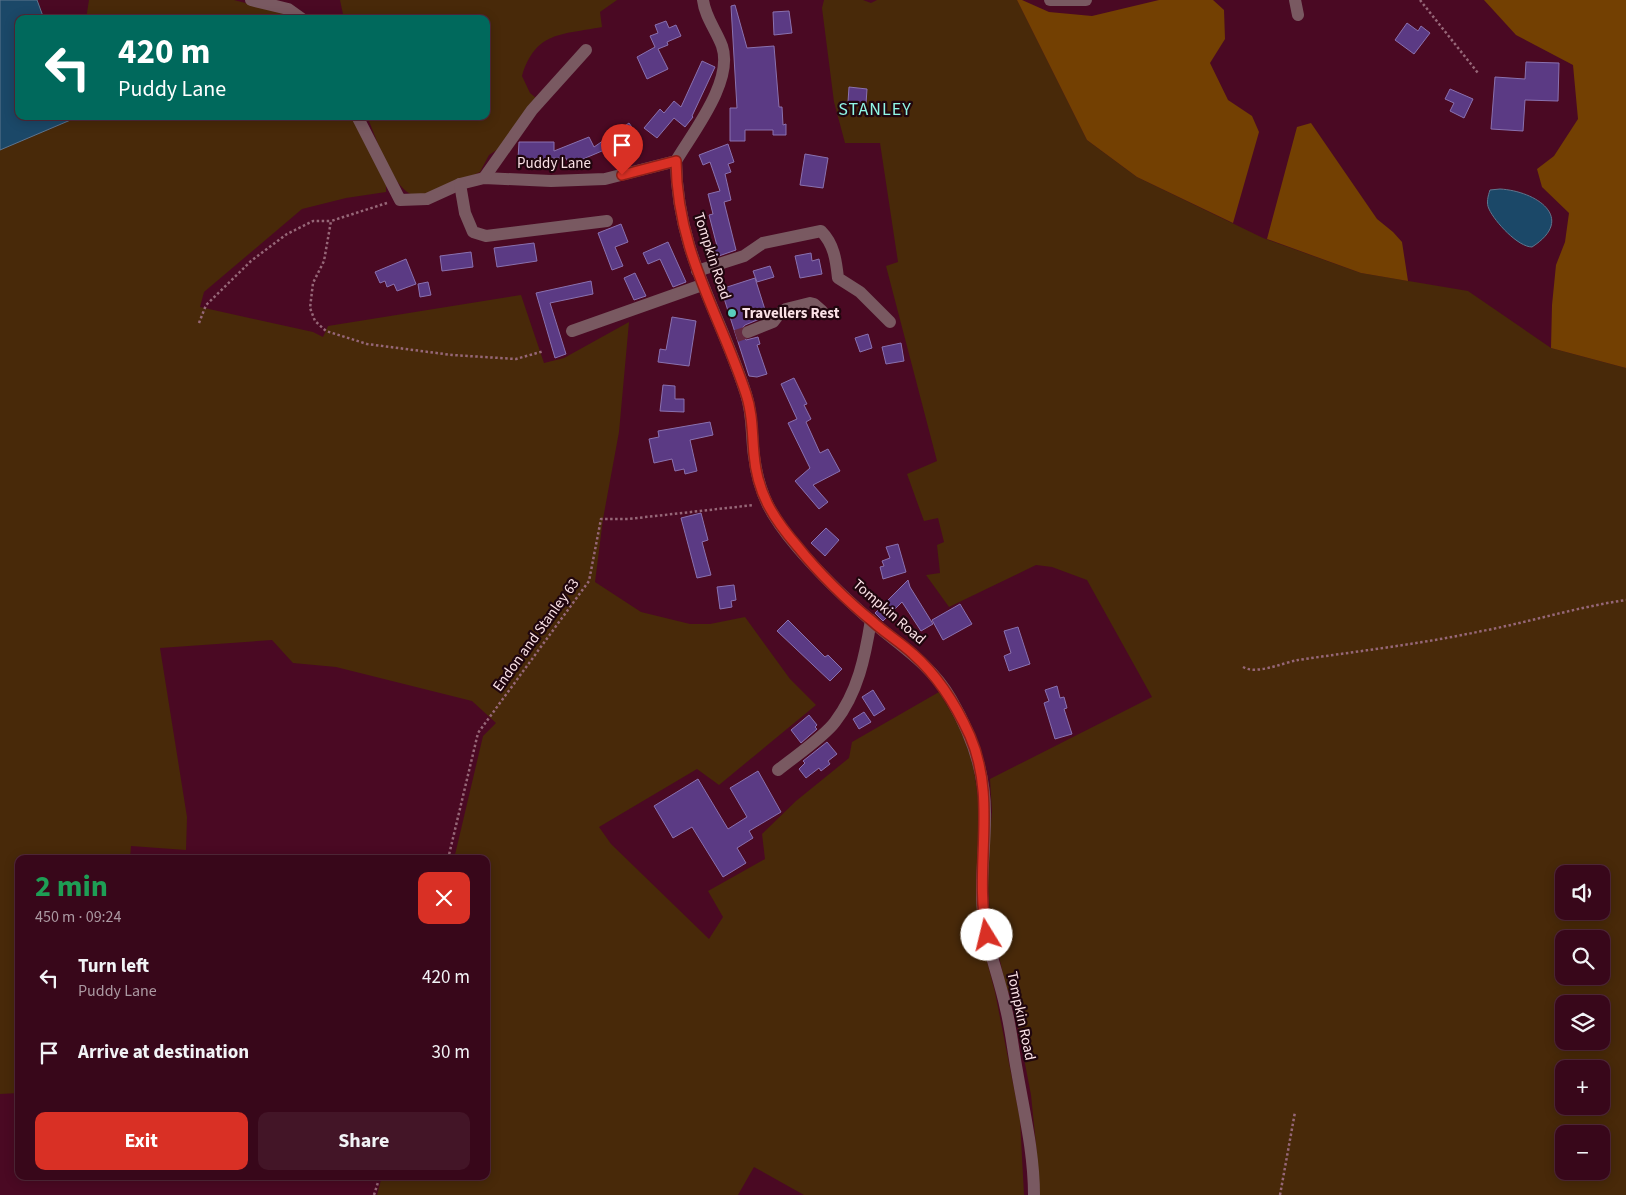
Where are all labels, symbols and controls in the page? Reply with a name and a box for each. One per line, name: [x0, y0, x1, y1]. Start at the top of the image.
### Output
text: 420 m: [118, 27, 210, 77]
icon: left: [35, 35, 100, 100]
text: Puddy Lane: [118, 73, 226, 105]
district label: STANLEY: [838, 97, 912, 122]
pin: [601, 124, 643, 175]
icon: arrive: [608, 131, 636, 159]
street label: Puddy Lane: [517, 153, 591, 174]
street label: Tompkin Road: [688, 210, 736, 302]
place label: Travellers Rest: [742, 303, 840, 324]
marker: Travellers Rest: [726, 307, 738, 319]
street label: Endon and Stanley 63: [488, 574, 584, 696]
street label: Tompkin Road: [848, 574, 930, 650]
text: 2 min: [35, 865, 108, 908]
map controls: [1555, 865, 1610, 1180]
button: sound: [1555, 865, 1610, 920]
button: close: [418, 872, 470, 924]
text: 450 m · 09:24: [35, 906, 122, 928]
position arrow: [960, 908, 1012, 960]
button: search: [1555, 930, 1610, 985]
text: Turn left: [78, 953, 149, 980]
icon: left: [35, 964, 63, 992]
text: 420 m: [422, 964, 470, 991]
street label: Tompkin Road: [1001, 970, 1041, 1062]
text: Puddy Lane: [78, 980, 157, 1002]
button: layers: [1555, 995, 1610, 1050]
icon: arrive: [35, 1039, 63, 1067]
text: Arrive at destination: [78, 1039, 249, 1066]
text: 30 m: [432, 1039, 470, 1066]
button: +: [1555, 1060, 1610, 1115]
button: Exit: [35, 1112, 248, 1170]
button: Share: [258, 1112, 470, 1170]
button: −: [1555, 1125, 1610, 1180]

